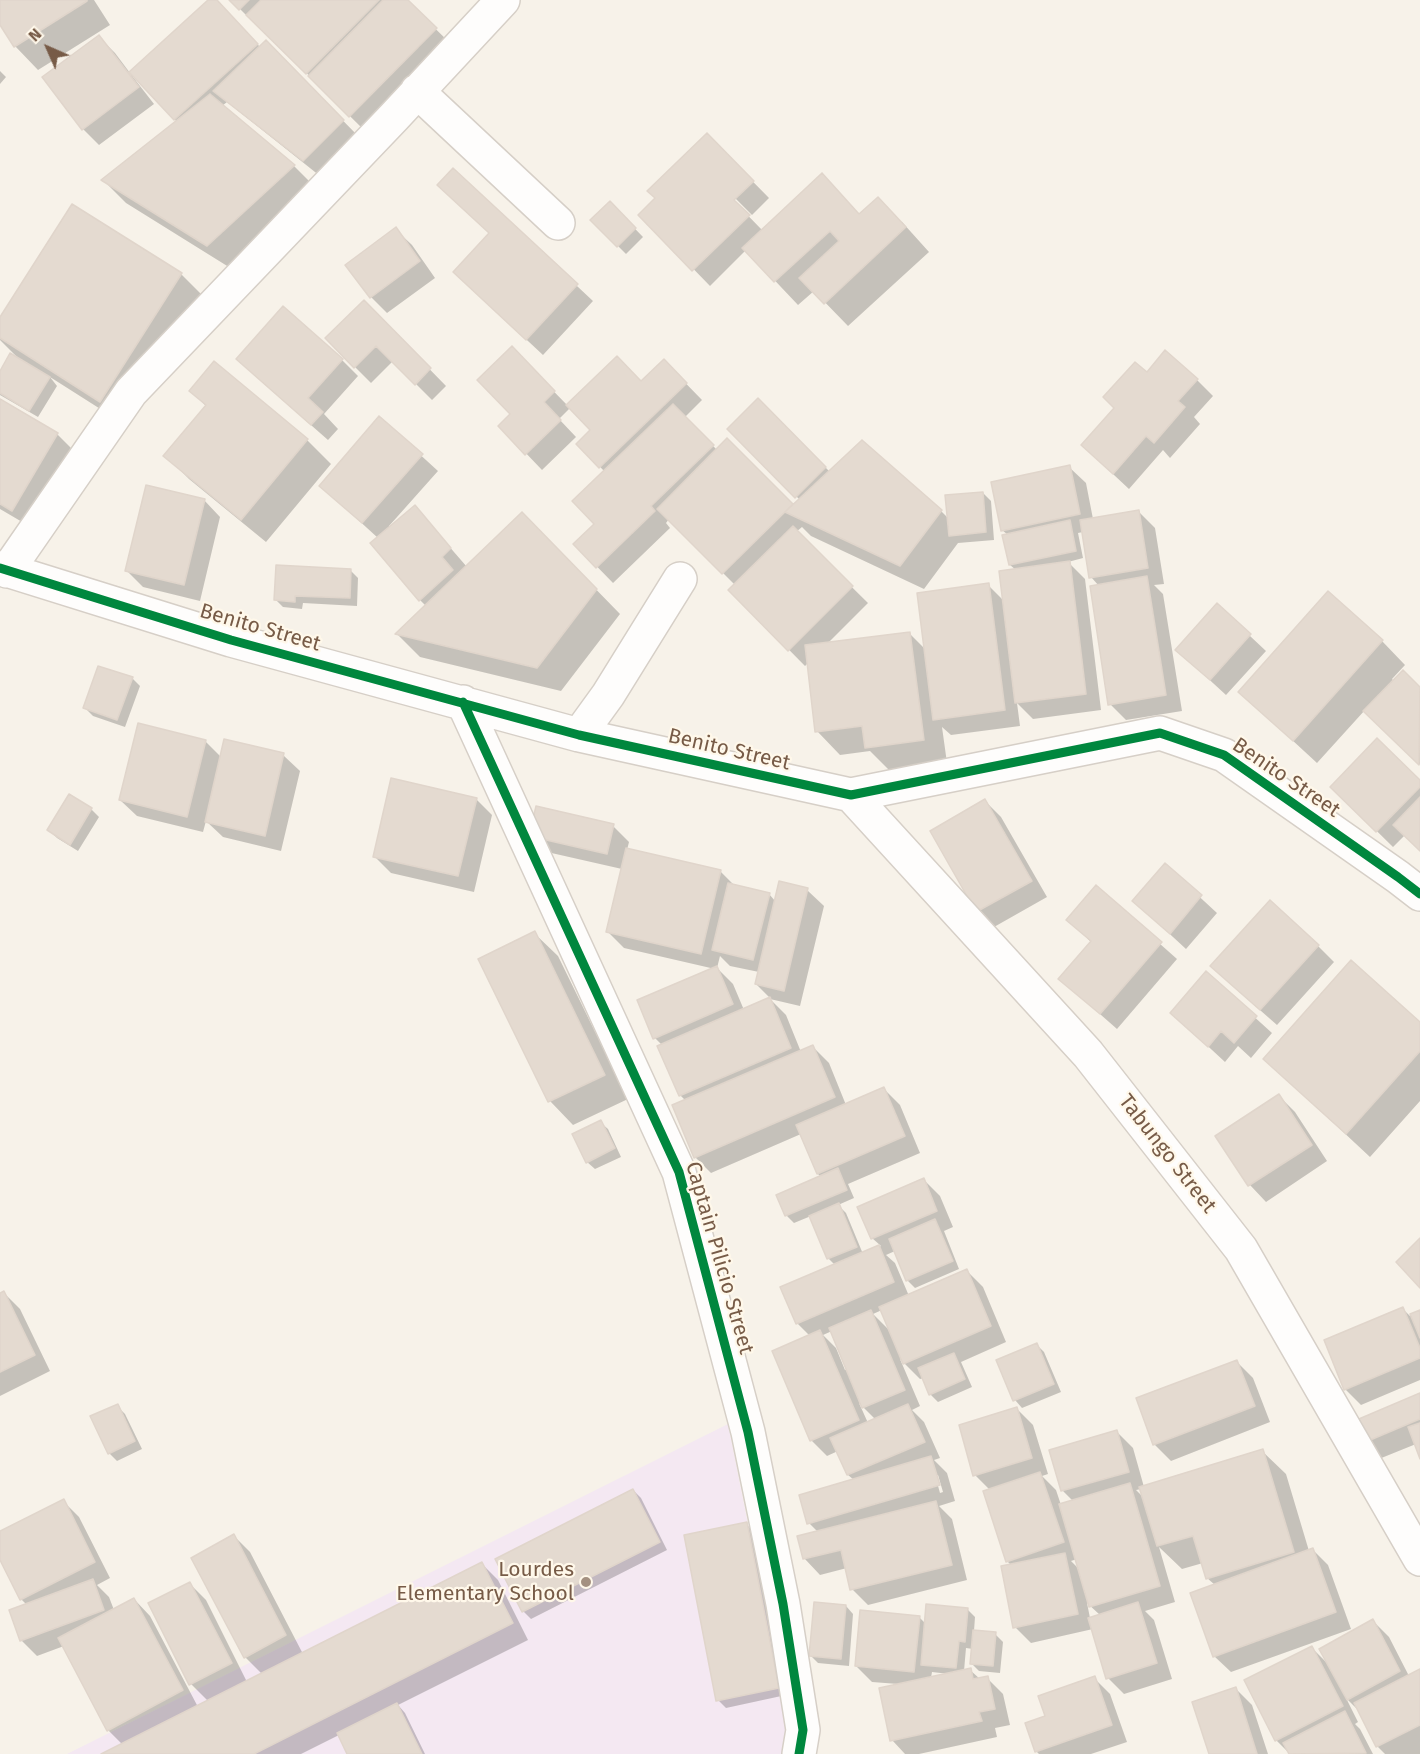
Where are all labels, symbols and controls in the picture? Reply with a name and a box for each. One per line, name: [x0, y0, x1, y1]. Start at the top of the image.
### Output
north arrow: [18, 18, 78, 78]
text: N: [24, 24, 45, 45]
street label: Benito Street: [197, 599, 323, 657]
street label: Benito Street: [666, 724, 792, 776]
street label: Benito Street: [1227, 733, 1345, 823]
street label: Tabungo Street: [1113, 1090, 1221, 1218]
street label: Captain Pilicio Street: [679, 1159, 759, 1357]
place label: Lourdes Elementary School: [396, 1557, 574, 1607]
marker: Lourdes Elementary School: [579, 1575, 593, 1589]

